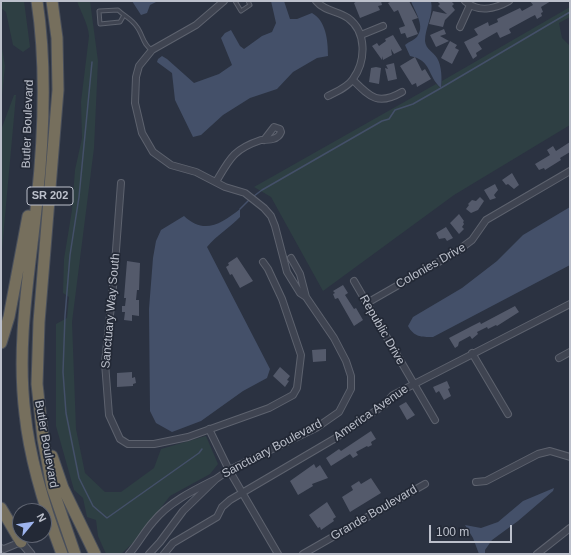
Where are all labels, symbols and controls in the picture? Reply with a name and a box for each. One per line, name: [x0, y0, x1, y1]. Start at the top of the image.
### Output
street label: Butler Boulevard: [19, 79, 37, 169]
road number: SR 202: [27, 187, 73, 205]
street label: Colonies Drive: [394, 240, 468, 292]
street label: Sanctuary Way South: [99, 253, 123, 369]
street label: Republic Drive: [356, 293, 408, 367]
street label: America Avenue: [331, 382, 411, 444]
street label: Butler Boulevard: [31, 399, 61, 489]
street label: Sanctuary Boulevard: [219, 416, 325, 482]
street label: Grande Boulevard: [328, 482, 420, 544]
north arrow: [12, 503, 52, 543]
text: N: [34, 511, 49, 524]
scale bar: [431, 517, 514, 543]
text: 100 m: [436, 525, 469, 539]

